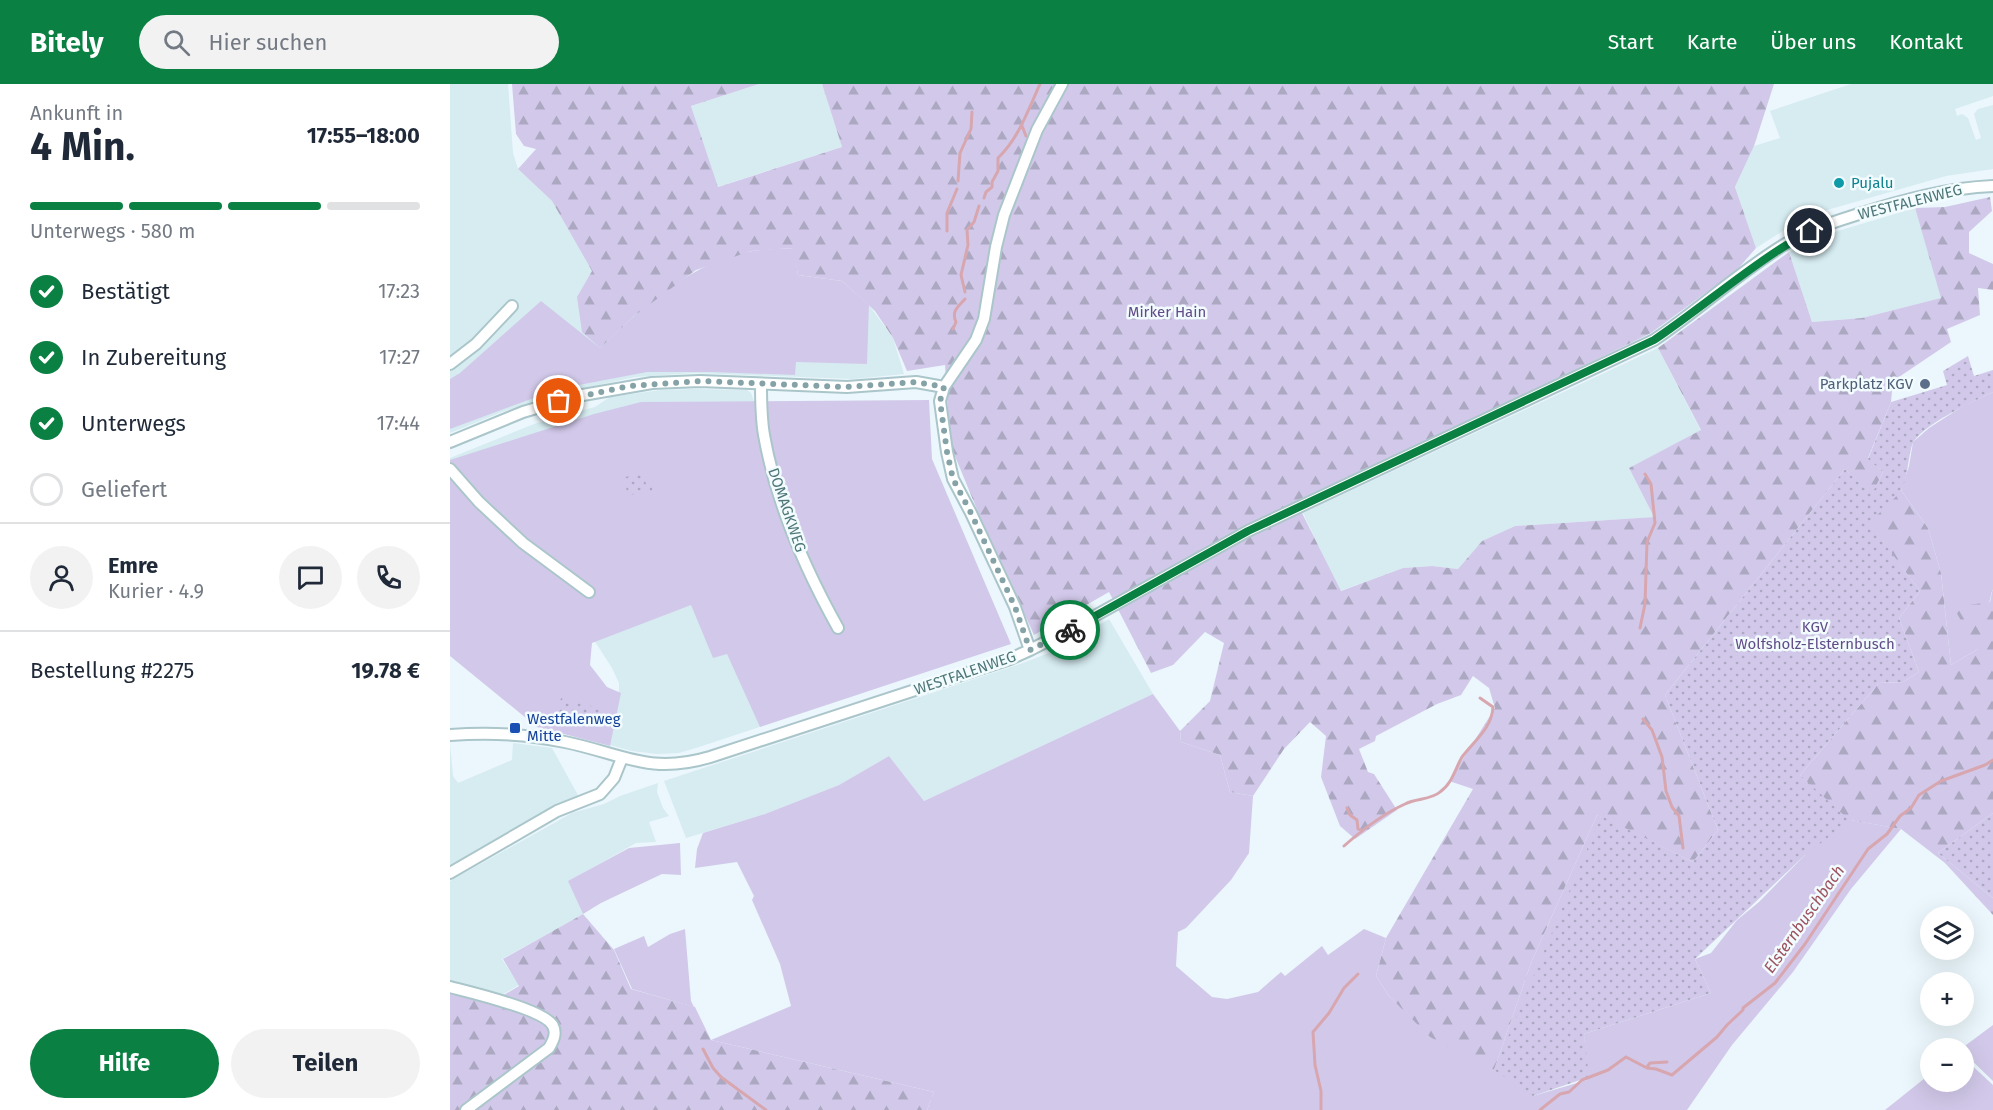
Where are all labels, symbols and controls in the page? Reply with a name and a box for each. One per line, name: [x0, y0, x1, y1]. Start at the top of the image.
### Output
search box: [139, 15, 559, 69]
text: Bitely: [30, 26, 103, 59]
icon: search: [160, 26, 193, 59]
text: Hier suchen: [208, 29, 327, 56]
text: Start: [1608, 29, 1654, 55]
text: Karte: [1687, 29, 1737, 55]
text: Über uns: [1770, 29, 1856, 55]
text: Kontakt: [1889, 29, 1963, 55]
text: Ankunft in: [30, 101, 123, 125]
text: 17:55–18:00: [307, 122, 420, 149]
text: 4 Min.: [30, 124, 135, 170]
place label: Pujalu: [1851, 174, 1893, 192]
marker: Pujalu: [1832, 176, 1846, 190]
street label: WESTFALENWEG: [1856, 180, 1964, 224]
pin: [1784, 205, 1835, 256]
icon: home: [1793, 214, 1826, 247]
text: Unterwegs · 580 m: [30, 219, 195, 243]
icon: check: [30, 275, 63, 308]
text: Bestätigt: [81, 278, 170, 305]
text: 17:23: [378, 279, 420, 303]
park label: Mirker Hain: [1128, 303, 1206, 321]
icon: check: [30, 341, 63, 374]
text: In Zubereitung: [81, 344, 226, 371]
text: 17:27: [379, 345, 420, 369]
pin: [533, 375, 584, 426]
place label: Parkplatz KGV: [1820, 375, 1914, 393]
marker: Parkplatz KGV: [1918, 377, 1932, 391]
icon: bag: [542, 384, 575, 417]
icon: check: [30, 407, 63, 440]
text: Unterwegs: [81, 410, 186, 437]
text: 17:44: [376, 411, 420, 435]
street label: DOMAGKWEG: [764, 465, 810, 555]
text: Geliefert: [81, 476, 167, 503]
button: person: [30, 546, 93, 609]
button: chat: [279, 546, 342, 609]
button: phone: [357, 546, 420, 609]
text: Emre: [108, 552, 158, 579]
text: Kurier · 4.9: [108, 579, 204, 603]
courier: [1040, 600, 1100, 660]
icon: bike: [1054, 614, 1087, 647]
park label: KGV Wolfsholz-Elsternbusch: [1735, 618, 1895, 653]
street label: WESTFALENWEG: [912, 647, 1018, 699]
text: Bestellung #2275: [30, 657, 194, 684]
text: 19.78 €: [351, 657, 420, 684]
place label: Westfalenweg Mitte: [527, 710, 621, 745]
marker: Westfalenweg Mitte: [508, 721, 522, 735]
water label: Elsternbuschbach: [1760, 861, 1848, 977]
map controls: [1920, 906, 1974, 1092]
button: layers: [1920, 906, 1974, 960]
button: +: [1920, 972, 1974, 1026]
button: Hilfe: [30, 1029, 219, 1098]
button: Teilen: [231, 1029, 420, 1098]
button: −: [1920, 1038, 1974, 1092]

